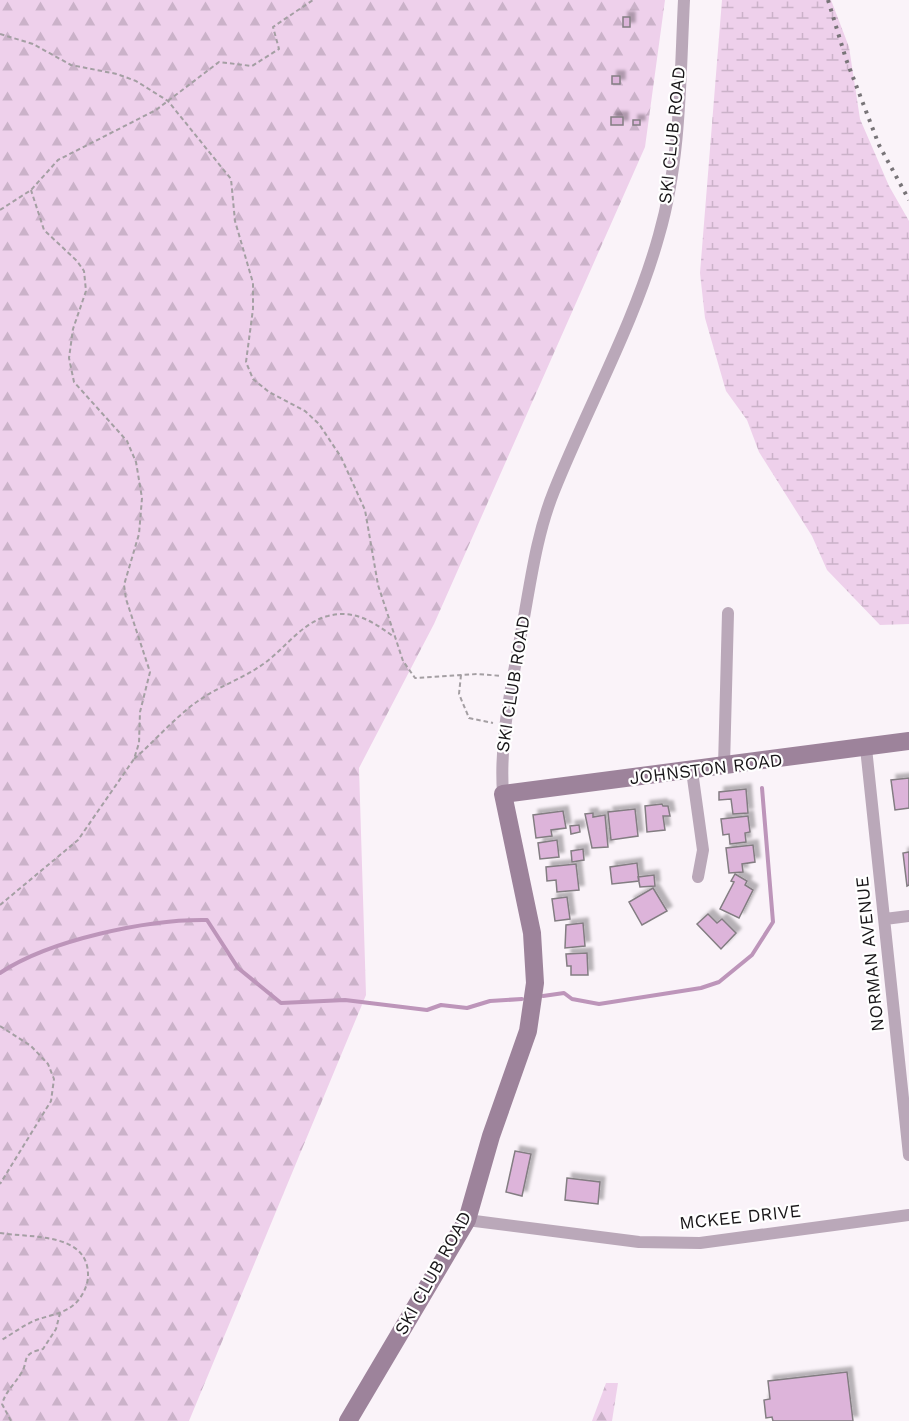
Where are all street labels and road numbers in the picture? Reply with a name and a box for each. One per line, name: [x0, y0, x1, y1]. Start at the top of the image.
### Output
street label: SKI CLUB ROAD: [654, 65, 689, 205]
street label: SKI CLUB ROAD: [491, 614, 534, 754]
street label: JOHNSTON ROAD: [628, 749, 784, 788]
street label: NORMAN AVENUE: [851, 875, 888, 1033]
street label: MCKEE DRIVE: [678, 1200, 802, 1233]
street label: SKI CLUB ROAD: [390, 1207, 475, 1338]

